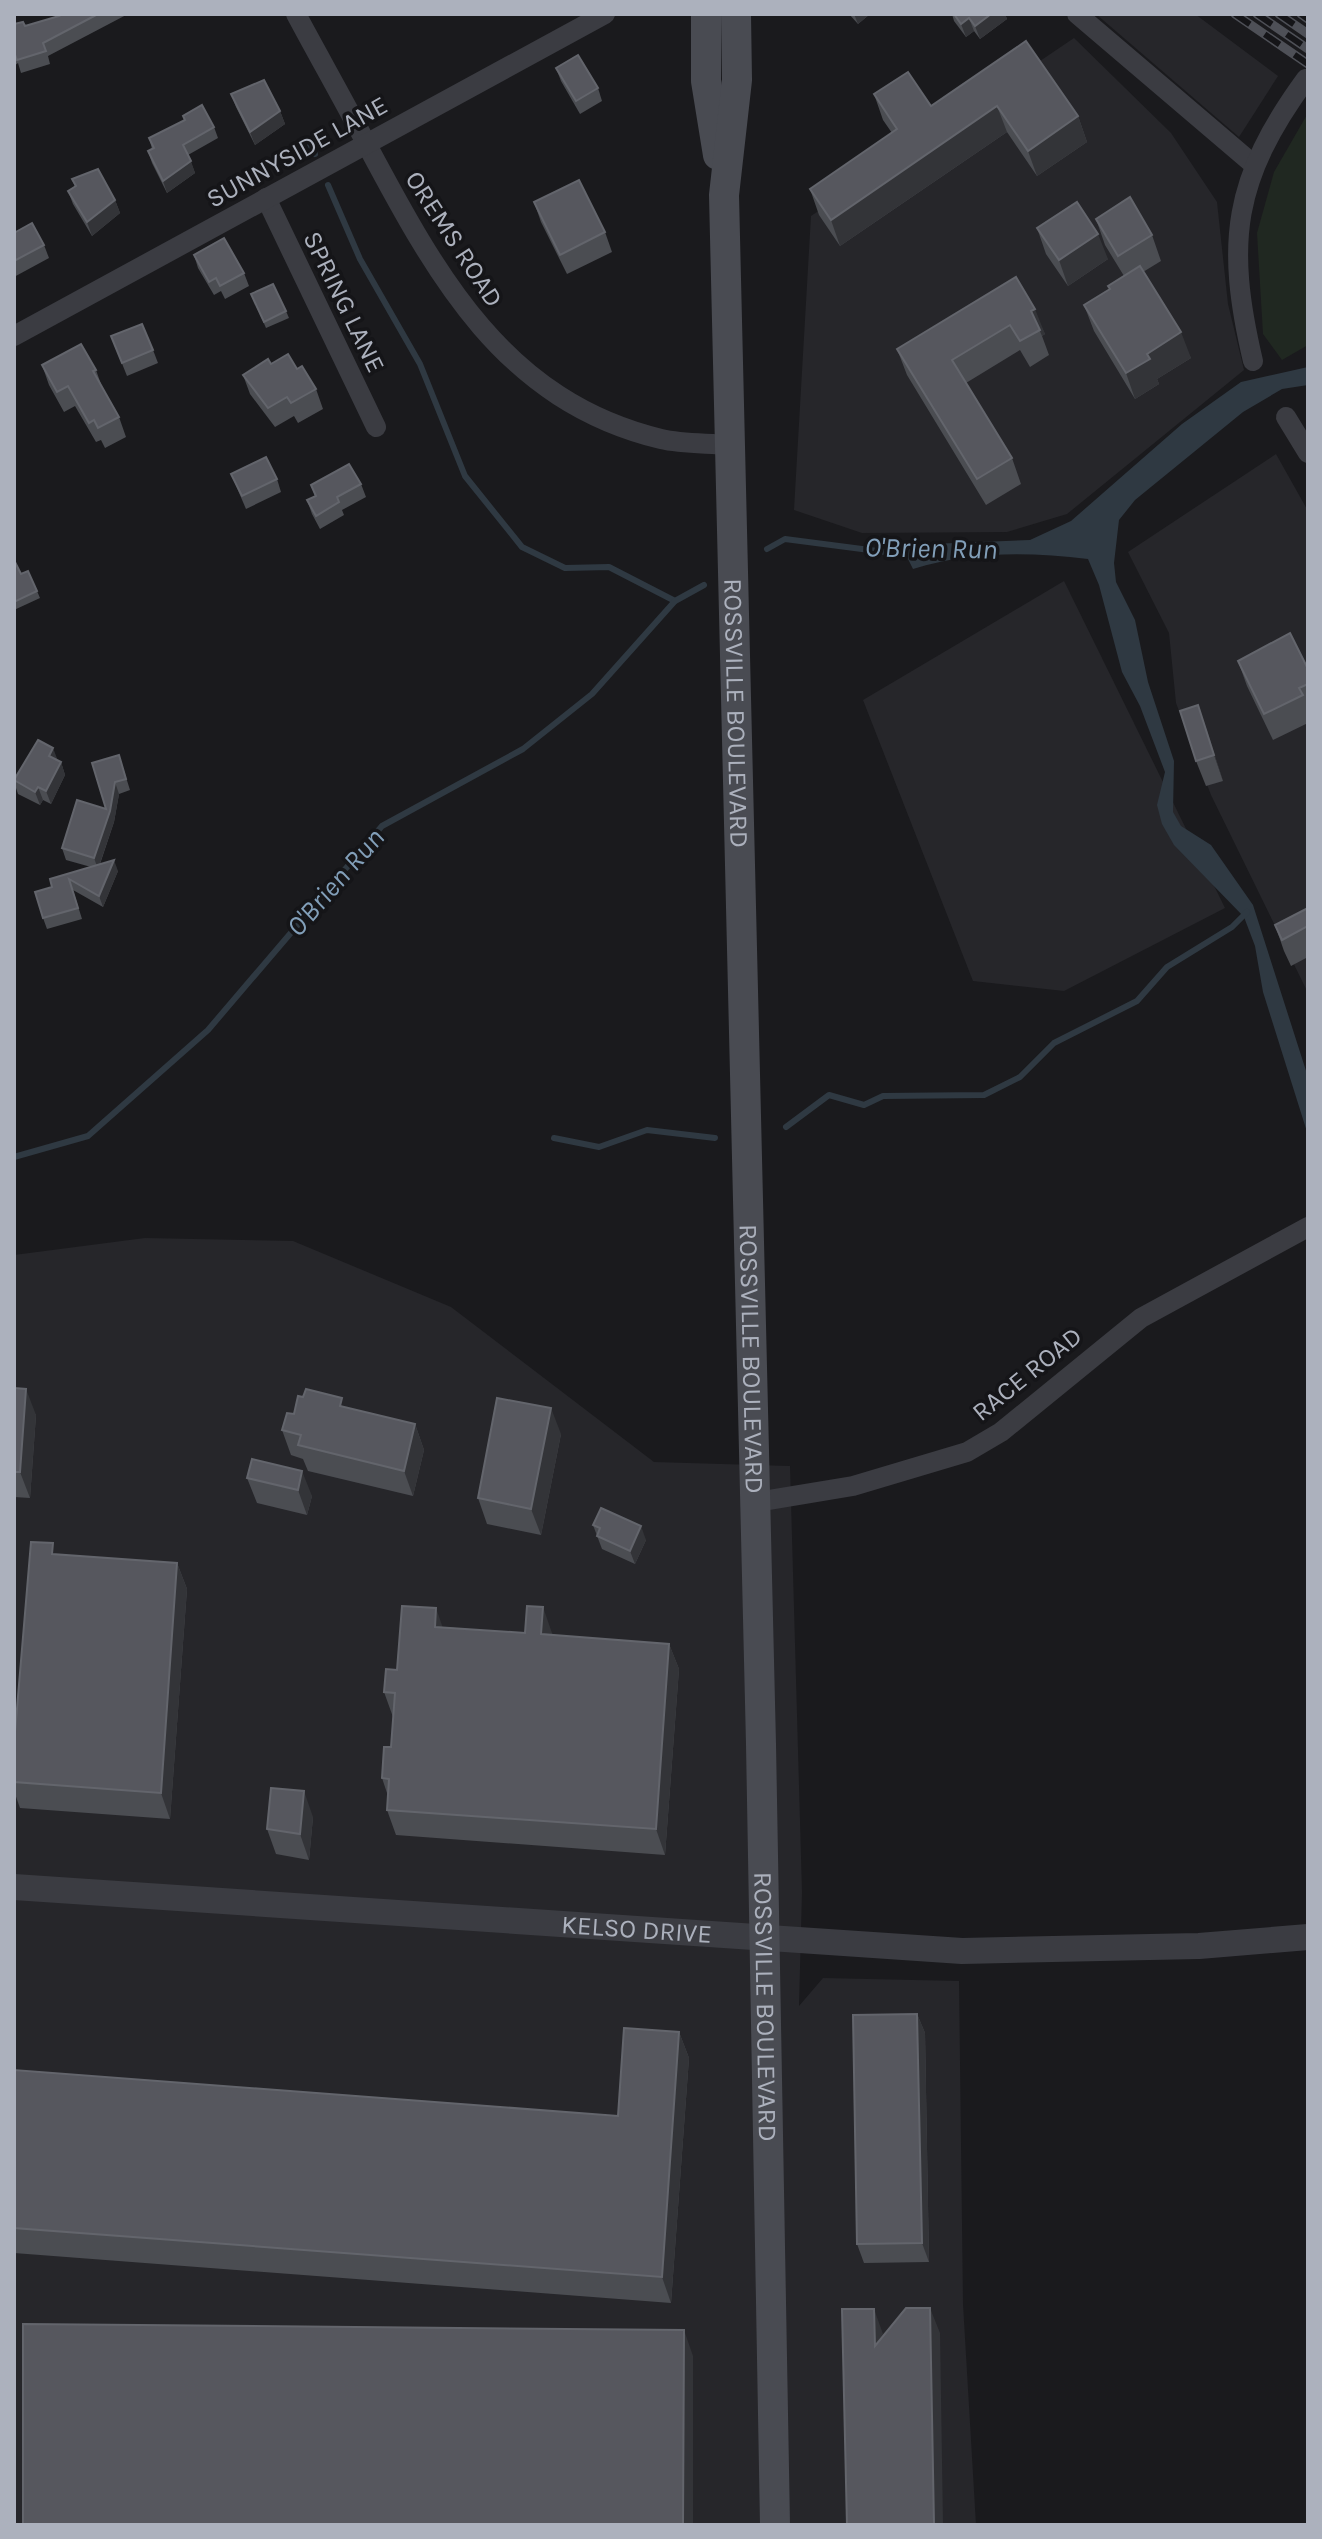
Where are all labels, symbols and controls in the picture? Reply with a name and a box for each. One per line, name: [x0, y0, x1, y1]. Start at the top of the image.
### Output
street label: SUNNYSIDE LANE: [201, 89, 393, 215]
street label: OREMS ROAD: [399, 165, 509, 313]
street label: SPRING LANE: [296, 226, 392, 378]
water label: O'Brien Run: [864, 530, 998, 566]
street label: ROSSVILLE BOULEVARD: [718, 578, 755, 848]
water label: O'Brien Run: [279, 821, 391, 943]
street label: ROSSVILLE BOULEVARD: [733, 1224, 771, 1494]
street label: RACE ROAD: [966, 1320, 1088, 1428]
street label: ROSSVILLE BOULEVARD: [748, 1872, 784, 2142]
street label: KELSO DRIVE: [560, 1908, 713, 1950]

